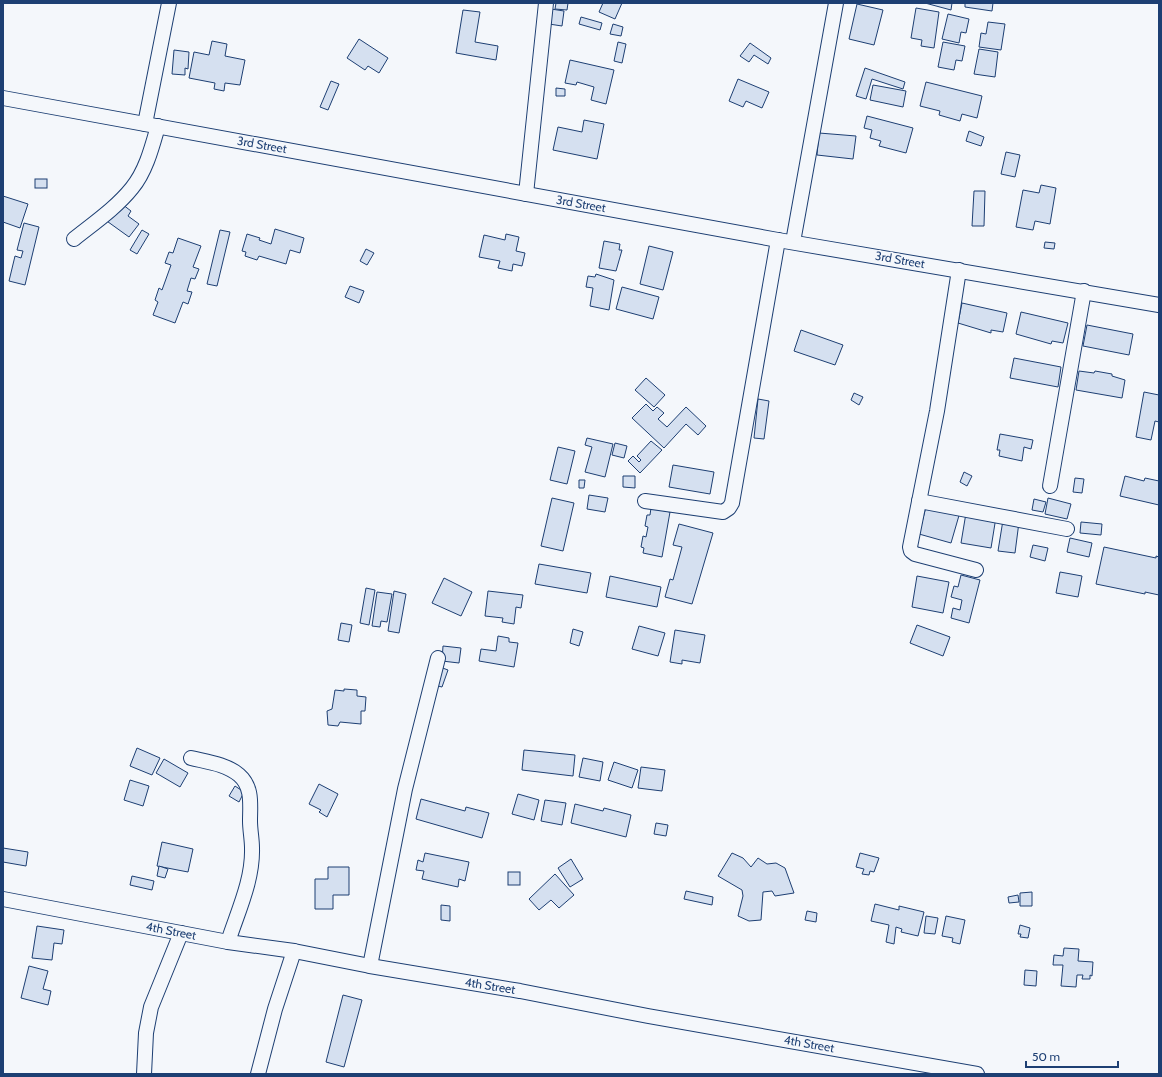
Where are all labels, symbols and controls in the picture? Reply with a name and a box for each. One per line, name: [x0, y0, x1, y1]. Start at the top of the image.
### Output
street label: 3rd Street: [236, 133, 288, 156]
street label: 3rd Street: [555, 192, 607, 215]
street label: 3rd Street: [874, 248, 926, 271]
street label: 4th Street: [145, 918, 198, 943]
street label: 4th Street: [464, 974, 516, 997]
street label: 4th Street: [783, 1032, 836, 1055]
scale bar: [1026, 1043, 1118, 1069]
text: 50 m: [1032, 1049, 1060, 1064]

